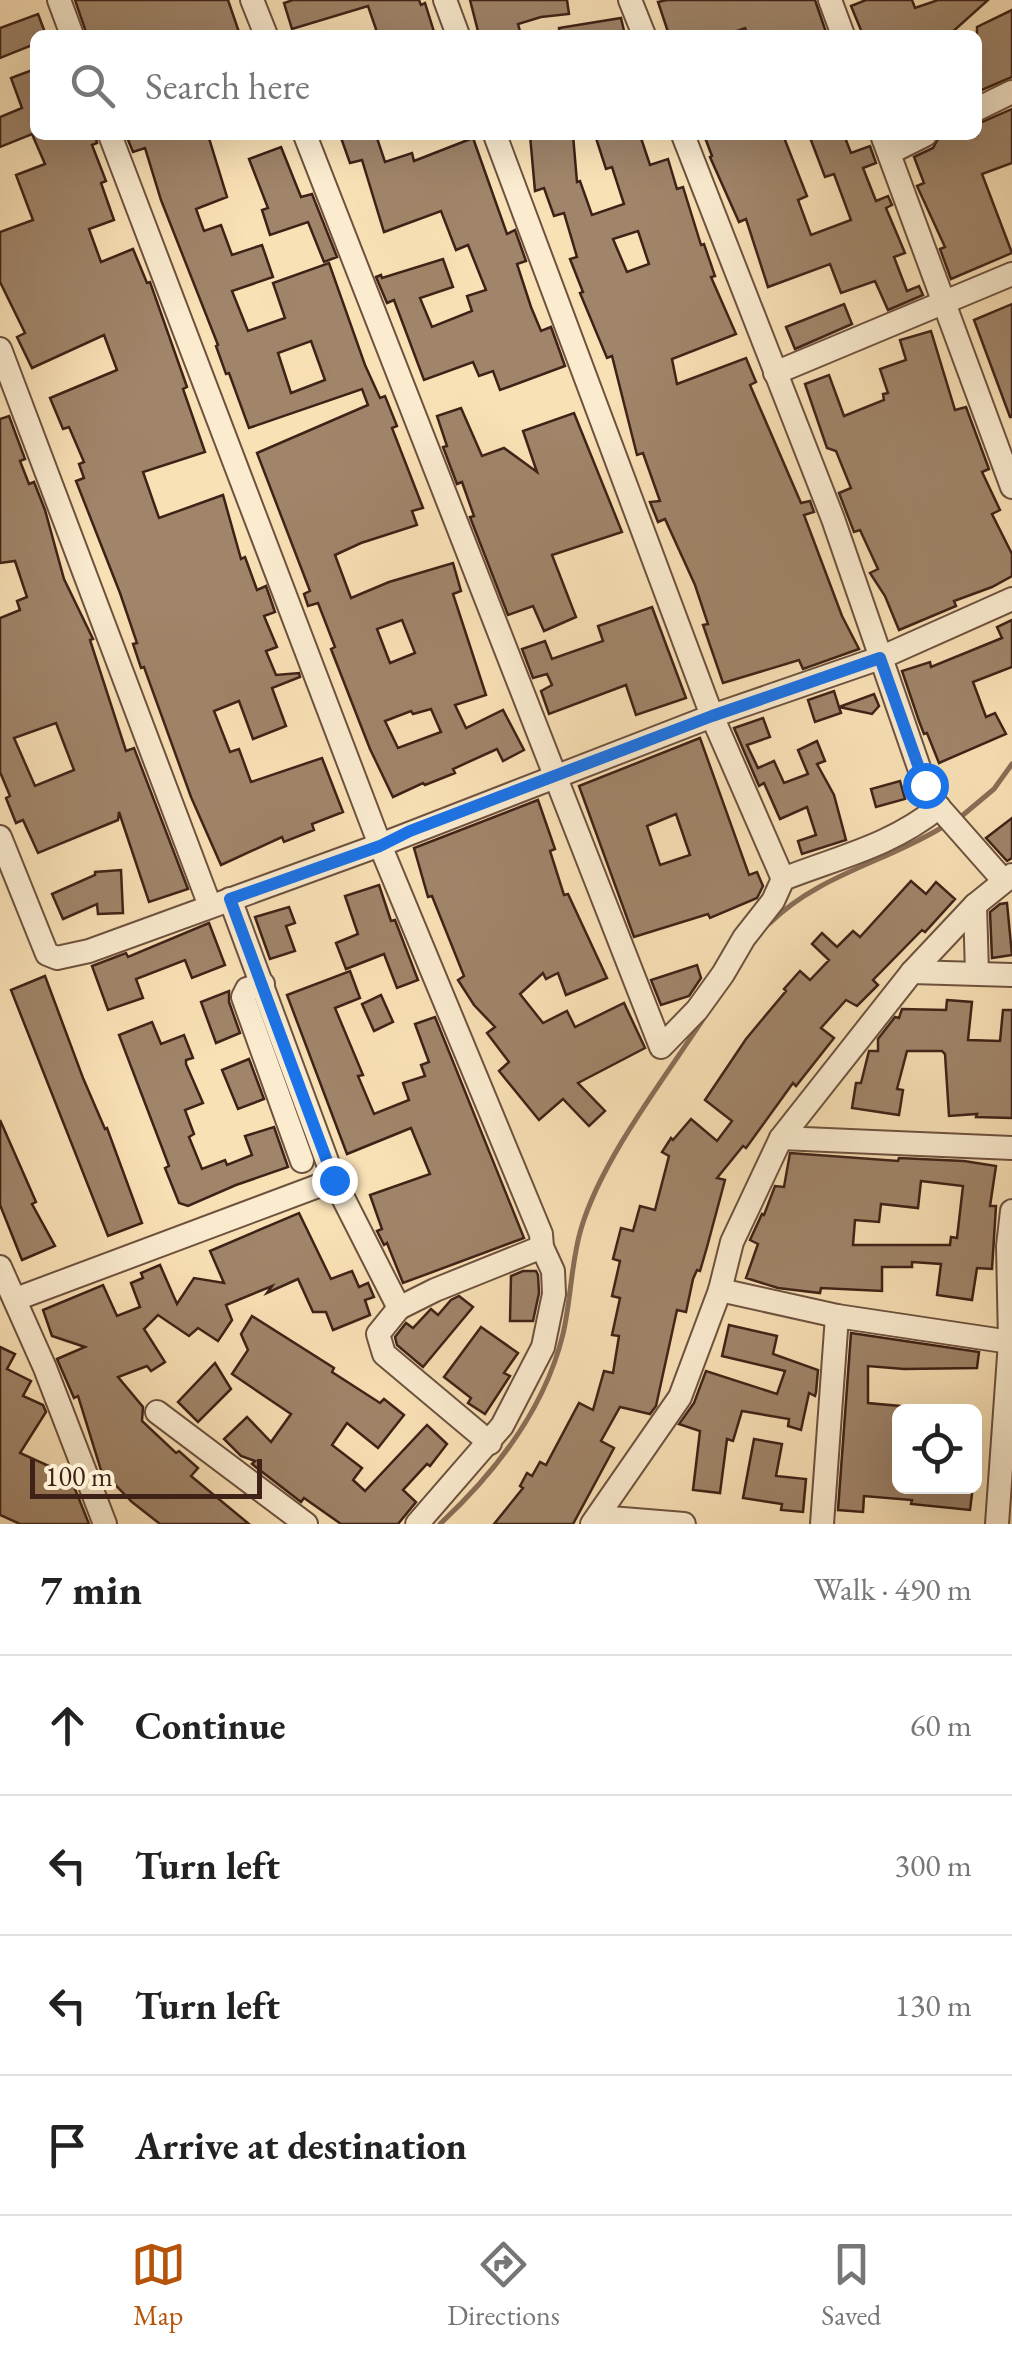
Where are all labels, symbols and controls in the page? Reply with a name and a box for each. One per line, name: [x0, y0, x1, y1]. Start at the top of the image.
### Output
search box: [30, 30, 982, 140]
icon: search: [65, 58, 120, 113]
text: Search here: [145, 61, 310, 110]
route start: [903, 763, 949, 809]
route end: [312, 1158, 358, 1204]
map controls: [892, 1404, 982, 1494]
button: locate: [892, 1404, 982, 1494]
scale bar: [30, 1454, 262, 1498]
text: 100 m: [45, 1458, 113, 1494]
text: 7 min: [40, 1562, 142, 1617]
text: Walk · 490 m: [814, 1568, 972, 1610]
icon: ahead: [40, 1698, 95, 1753]
text: Continue: [135, 1701, 286, 1750]
text: 60 m: [910, 1704, 972, 1746]
icon: left: [40, 1838, 95, 1893]
text: Turn left: [135, 1841, 280, 1890]
text: 300 m: [895, 1844, 972, 1886]
icon: left: [40, 1978, 95, 2033]
text: Turn left: [135, 1981, 280, 2030]
text: 130 m: [895, 1984, 972, 2026]
icon: arrive: [40, 2118, 95, 2173]
text: Arrive at destination: [135, 2121, 467, 2170]
tab: Map: [131, 2237, 186, 2333]
tab: Directions: [447, 2237, 560, 2333]
tab: Saved: [821, 2237, 881, 2333]

